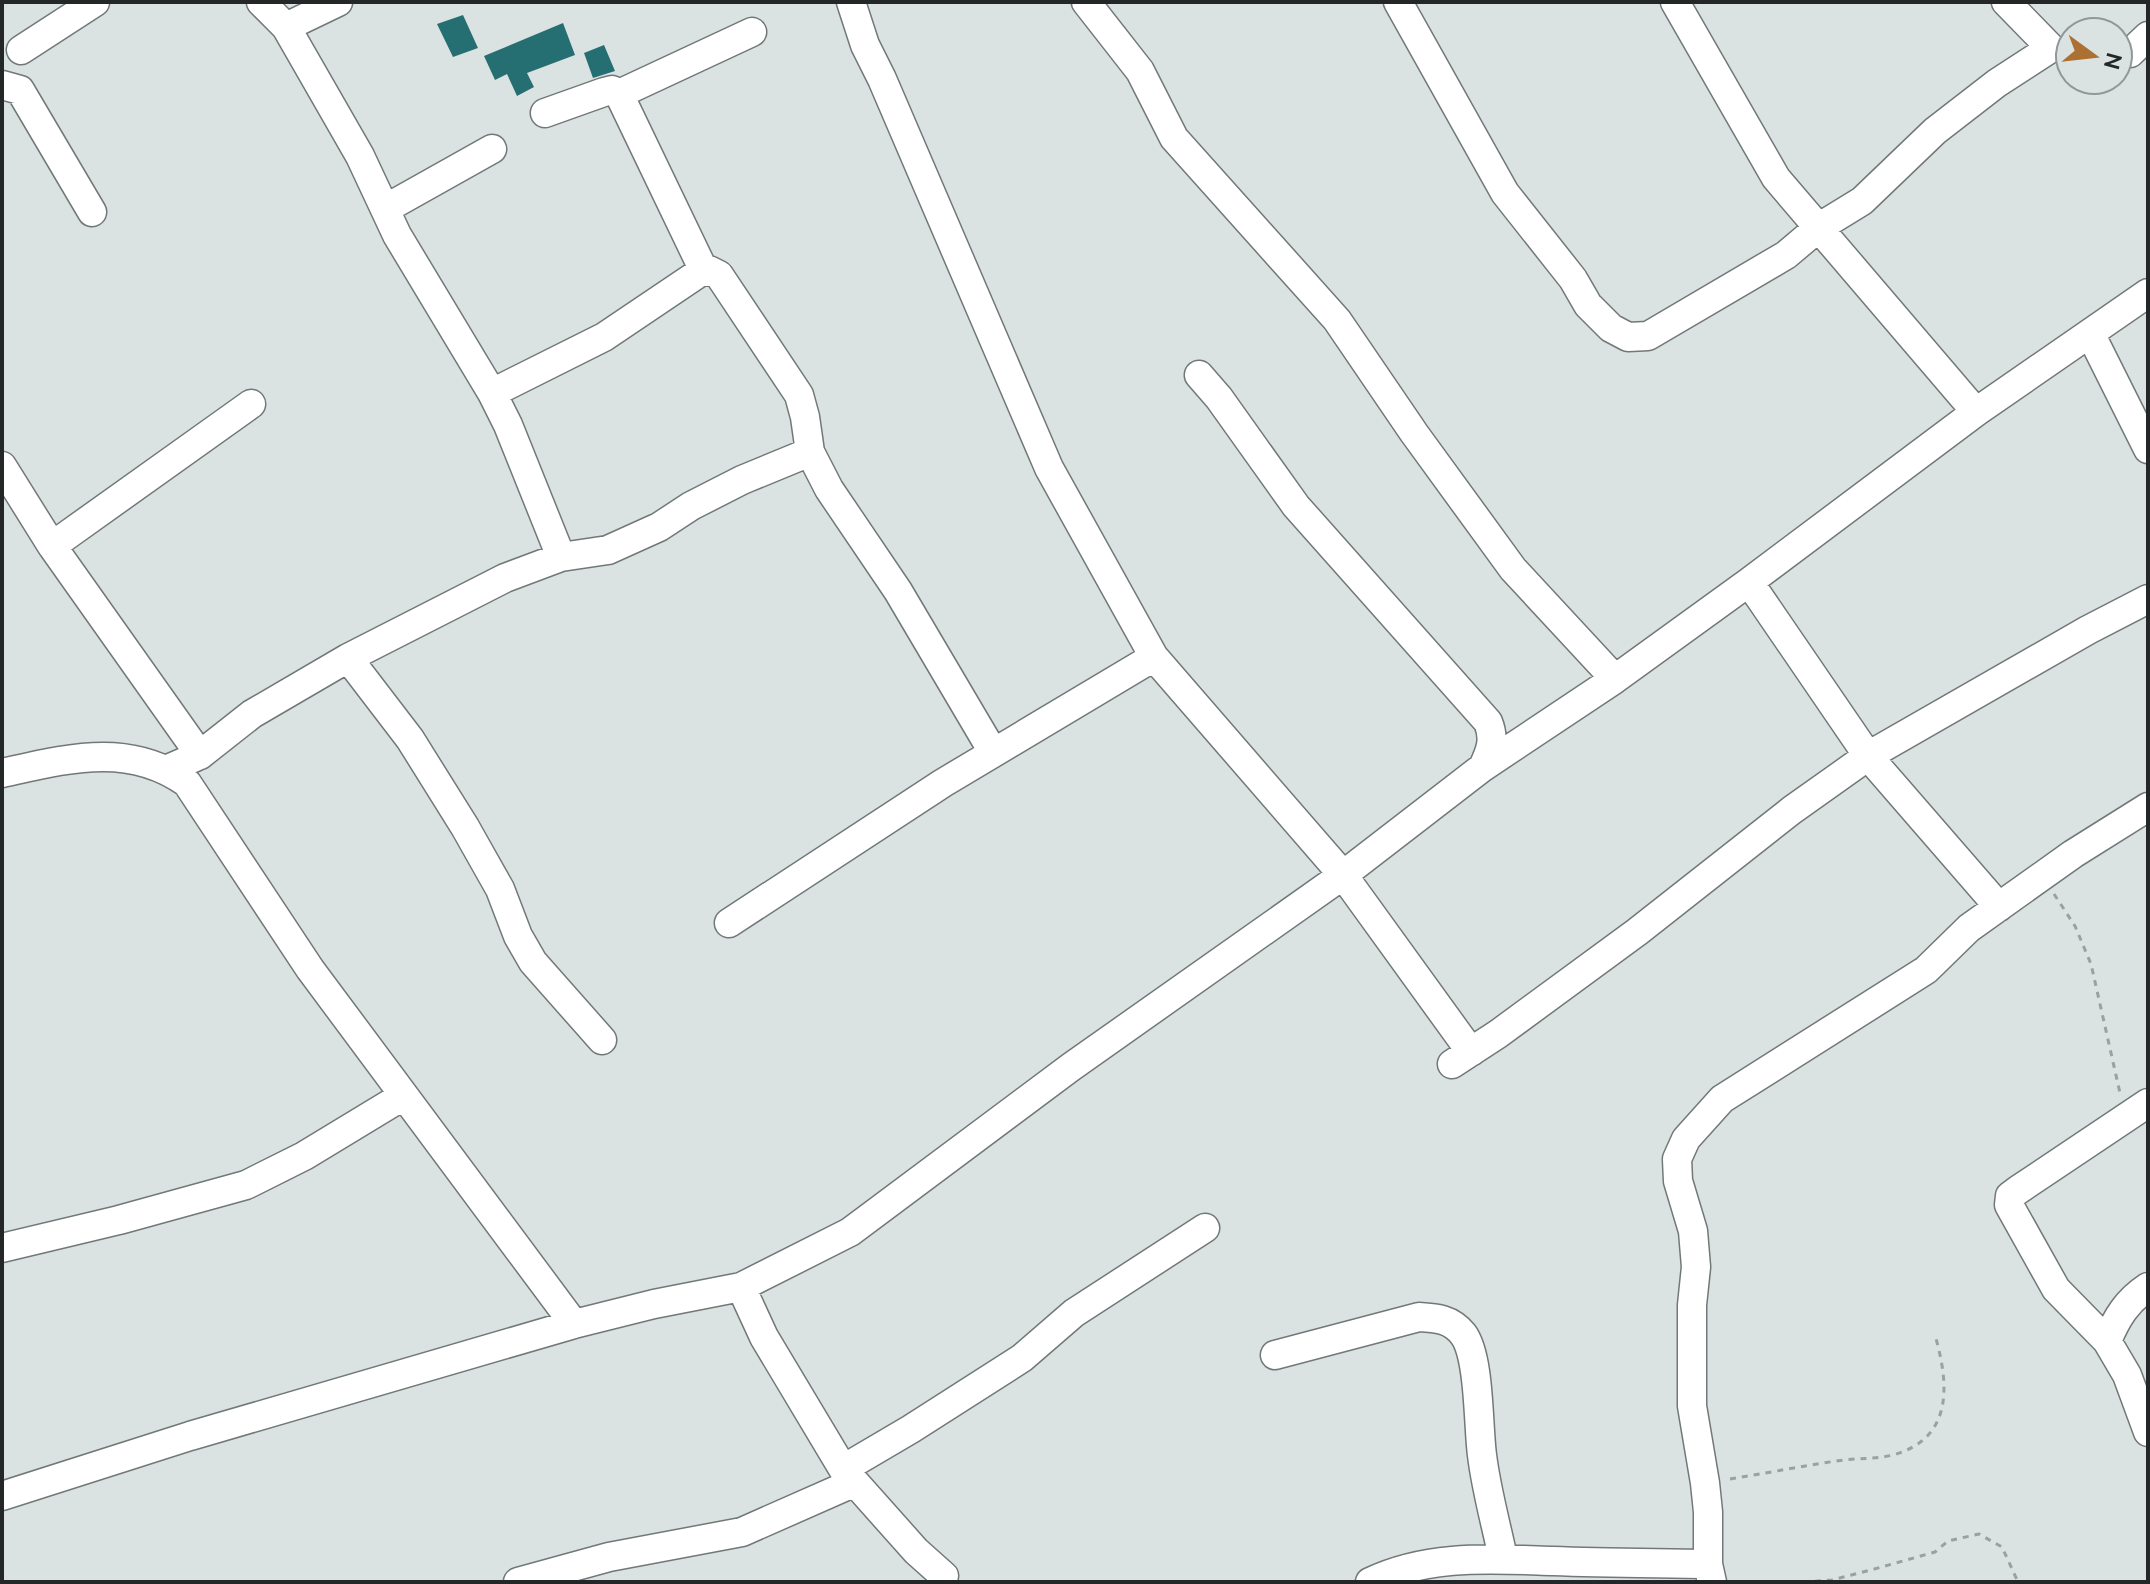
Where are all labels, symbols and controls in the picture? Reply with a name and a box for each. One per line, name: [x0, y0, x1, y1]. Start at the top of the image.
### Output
north arrow: [2054, 16, 2134, 96]
text: N: [2100, 50, 2128, 72]

